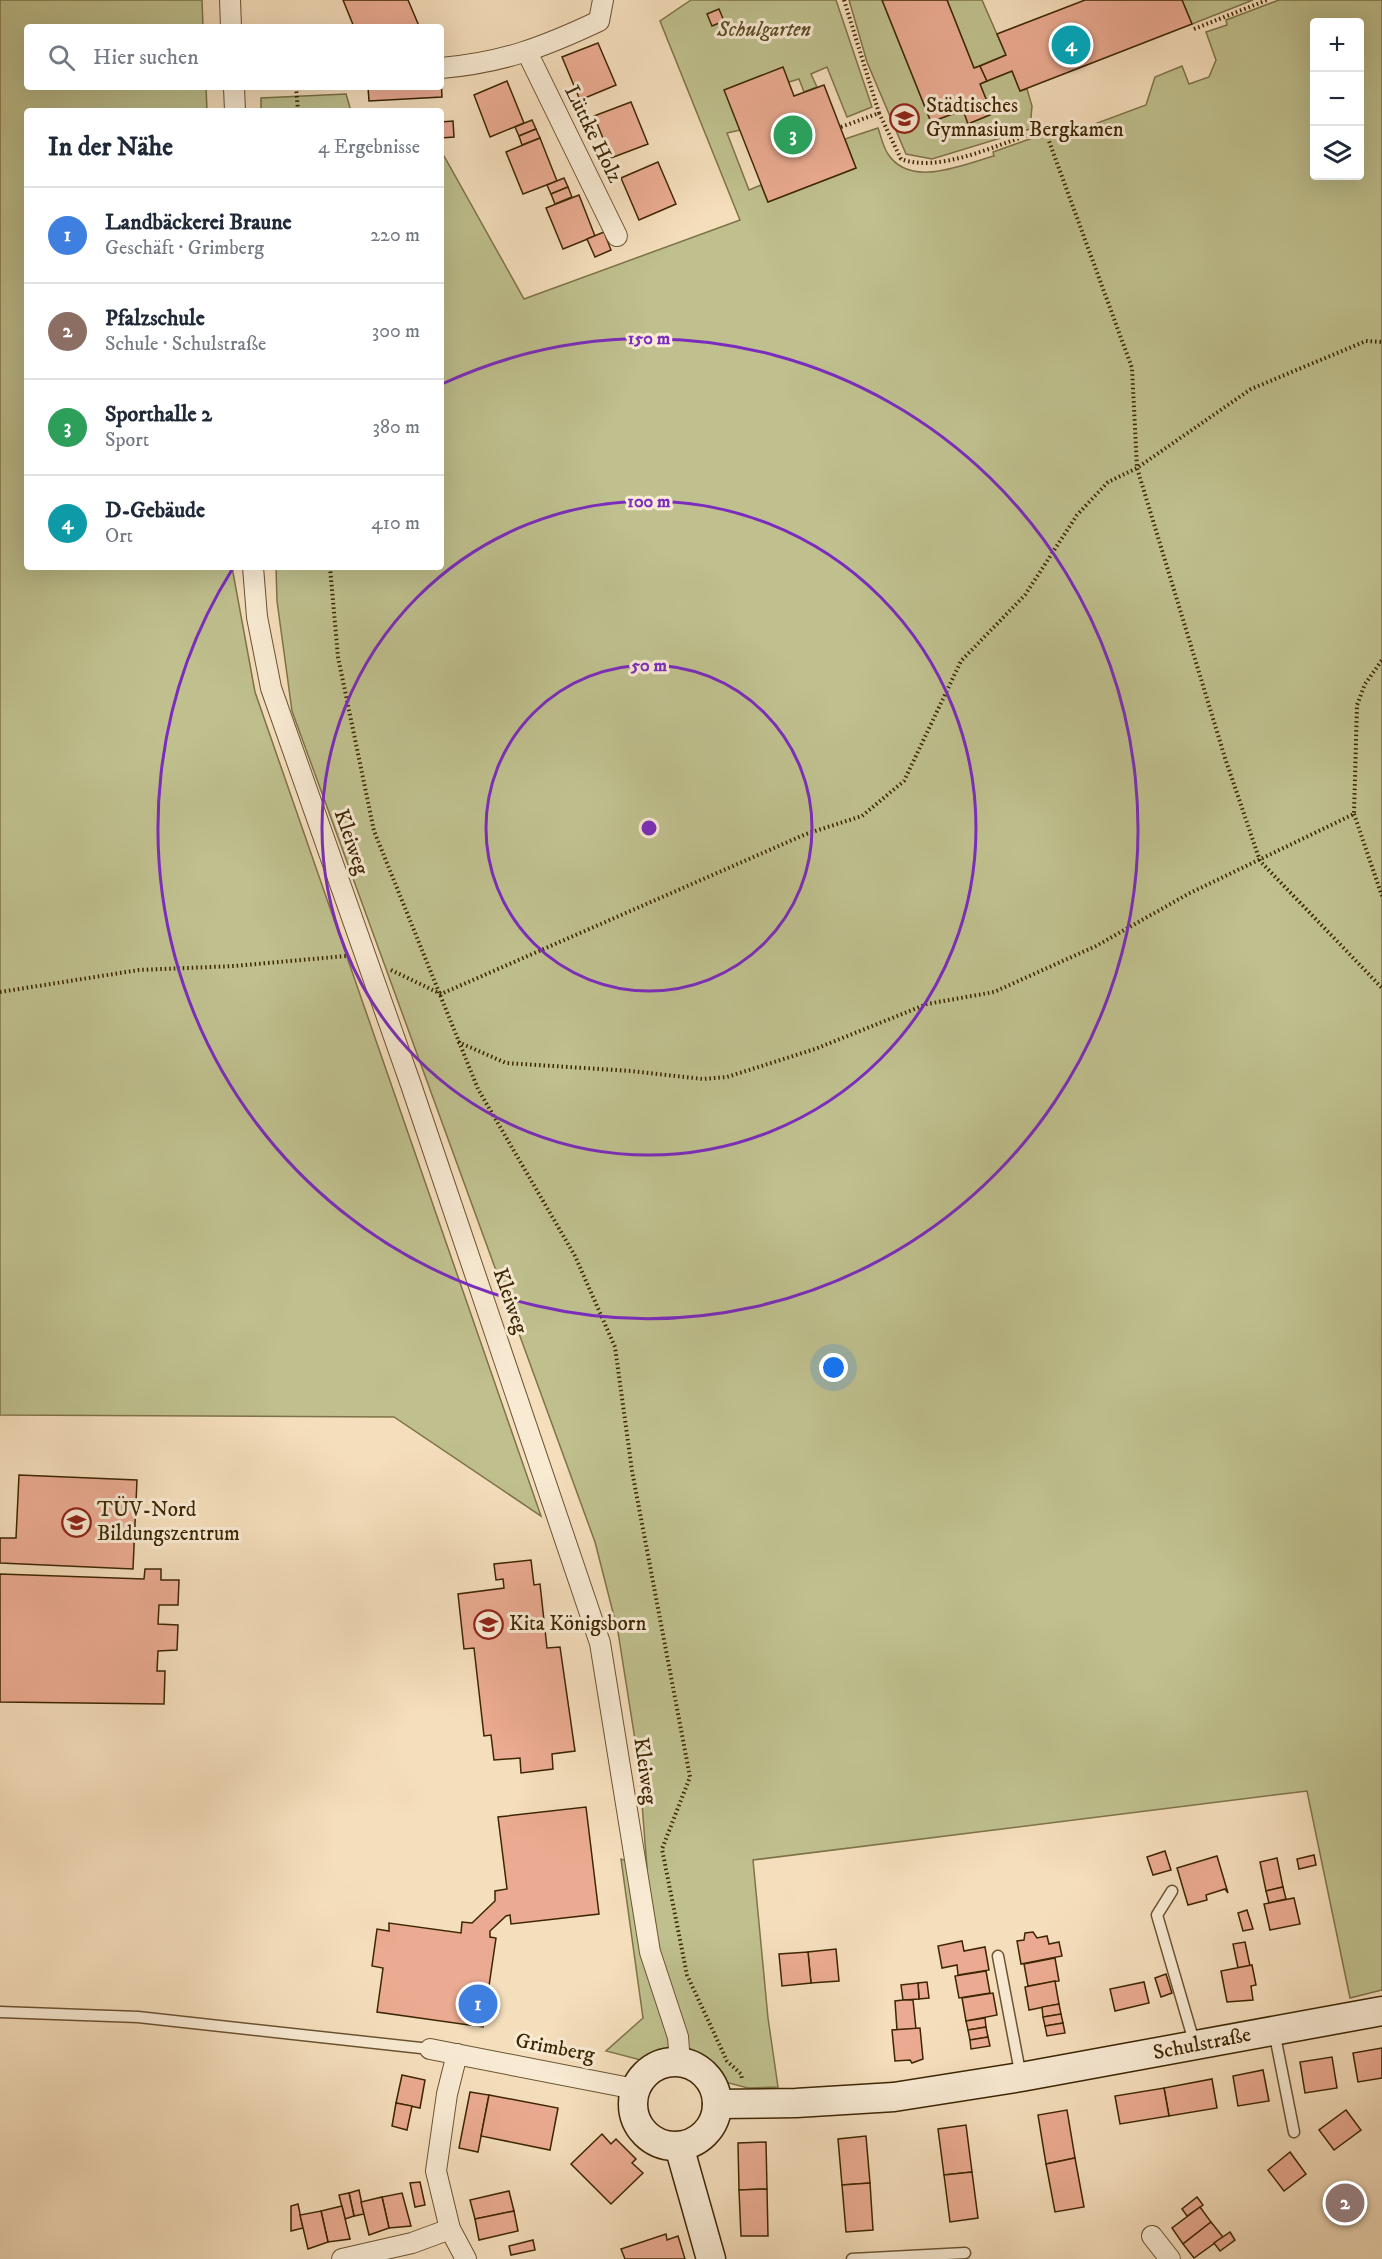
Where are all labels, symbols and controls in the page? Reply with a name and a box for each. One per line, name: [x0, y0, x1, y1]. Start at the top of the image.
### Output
park label: Schulgarten: [716, 17, 811, 43]
map controls: [1310, 18, 1364, 180]
button: +: [1310, 18, 1364, 72]
pin: 4: [1052, 22, 1090, 68]
search box: [24, 24, 444, 90]
icon: search: [45, 41, 78, 74]
text: Hier suchen: [93, 44, 199, 71]
button: −: [1310, 72, 1364, 126]
street label: Lüttke Holz: [558, 81, 628, 187]
place label: Städtisches Gymnasium Bergkamen: [926, 93, 1124, 143]
school or university icon: Städtisches Gymnasium Bergkamen: [889, 102, 921, 134]
pin: 3: [774, 112, 812, 158]
button: layers: [1310, 126, 1364, 180]
text: In der Nähe: [48, 131, 173, 164]
text: 4 Ergebnisse: [318, 135, 420, 160]
text: Landbäckerei Braune: [105, 209, 292, 236]
text: 1: [64, 223, 71, 248]
text: 220 m: [370, 223, 420, 248]
text: Geschäft · Grimberg: [105, 236, 264, 261]
text: Pfalzschule: [105, 305, 205, 332]
text: 2: [63, 319, 72, 344]
text: 300 m: [372, 319, 420, 344]
text: 150 m: [628, 328, 671, 350]
text: Schule · Schulstraße: [105, 332, 266, 357]
text: Sporthalle 2: [105, 401, 212, 428]
text: 3: [64, 415, 71, 440]
text: 380 m: [372, 415, 420, 440]
text: Sport: [105, 428, 149, 453]
text: 100 m: [627, 491, 671, 513]
text: D-Gebäude: [105, 497, 205, 524]
text: 4: [62, 511, 73, 536]
text: 410 m: [371, 511, 420, 536]
text: Ort: [105, 524, 133, 549]
text: 50 m: [630, 655, 667, 677]
street label: Kleiweg: [328, 806, 375, 879]
centre of rings: [639, 818, 659, 838]
street label: Kleiweg: [487, 1265, 534, 1338]
your location: [819, 1353, 848, 1382]
place label: TÜV-Nord Bildungszentrum: [97, 1496, 240, 1547]
school or university icon: TÜV-Nord Bildungszentrum: [60, 1506, 92, 1538]
school or university icon: Kita Königsborn: [472, 1608, 504, 1640]
place label: Kita Königsborn: [509, 1611, 646, 1637]
street label: Kleiweg: [627, 1736, 663, 1807]
pin: 1: [458, 1982, 498, 2026]
street label: Schulstraße: [1151, 2022, 1253, 2066]
street label: Grimberg: [513, 2028, 598, 2069]
pin: 2: [1326, 2180, 1364, 2226]

